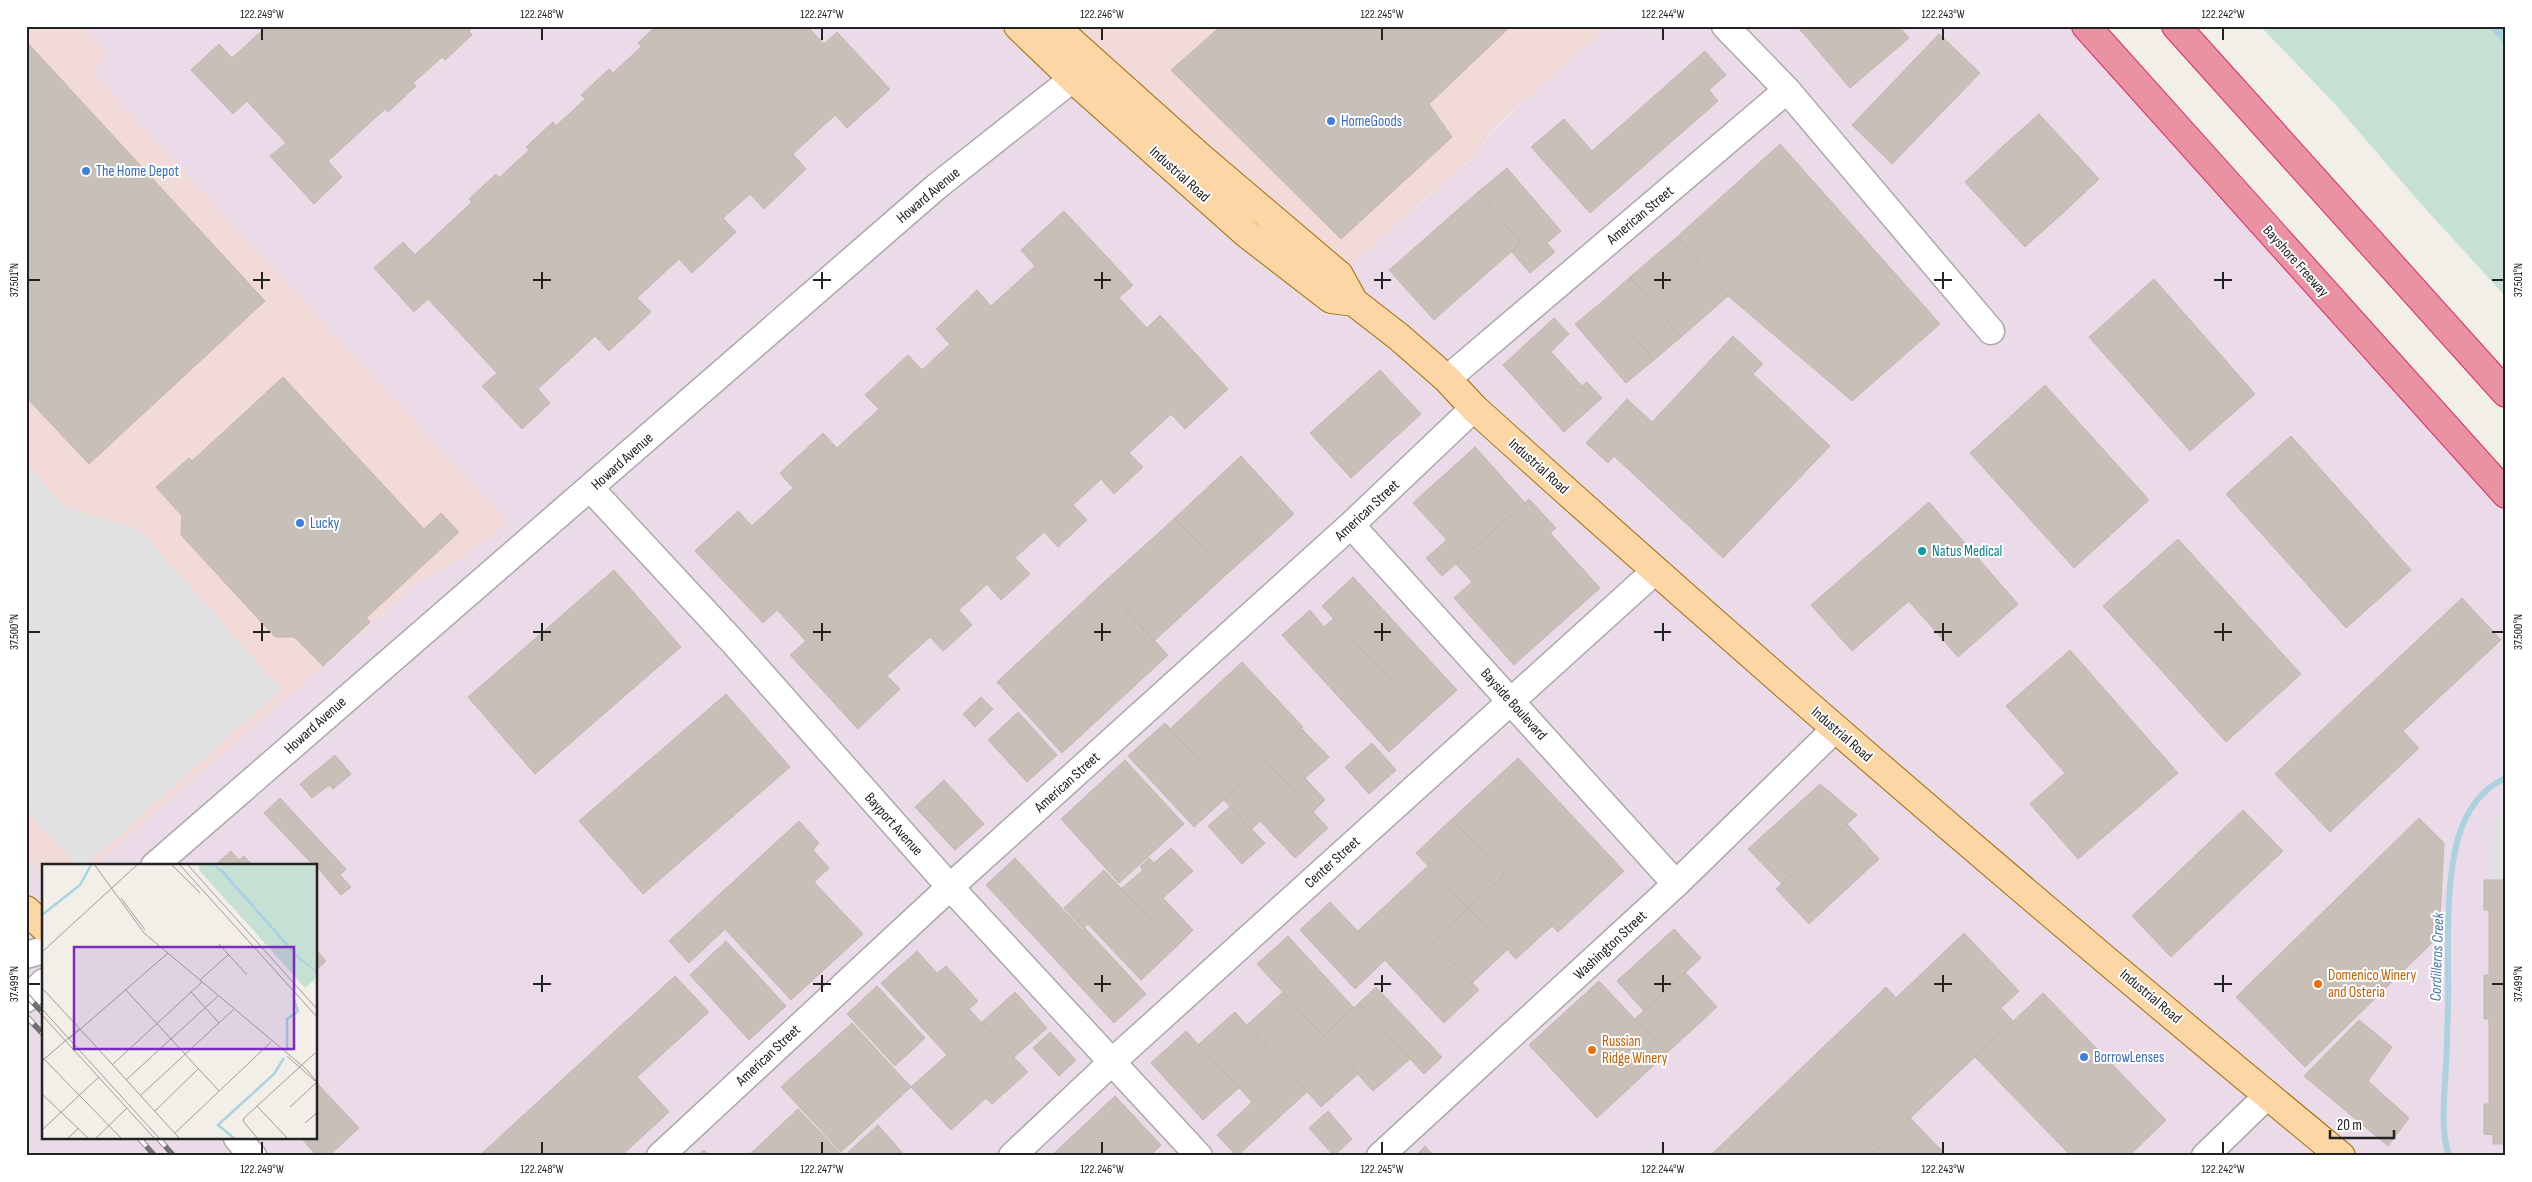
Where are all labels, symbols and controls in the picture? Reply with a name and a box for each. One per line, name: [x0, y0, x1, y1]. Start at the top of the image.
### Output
text: 122.249°W: [240, 7, 284, 22]
text: 122.248°W: [520, 7, 564, 22]
text: 122.247°W: [800, 7, 844, 22]
text: 122.246°W: [1080, 7, 1124, 22]
text: 122.245°W: [1360, 7, 1404, 22]
text: 122.244°W: [1642, 7, 1685, 22]
text: 122.243°W: [1921, 7, 1965, 22]
text: 122.242°W: [2201, 7, 2245, 22]
place label: HomeGoods: [1341, 112, 1402, 131]
marker: HomeGoods: [1325, 115, 1337, 127]
street label: Industrial Road: [1145, 142, 1214, 207]
place label: The Home Depot: [96, 162, 180, 181]
street label: Howard Avenue: [893, 163, 964, 227]
marker: The Home Depot: [80, 165, 92, 177]
street label: American Street: [1602, 182, 1678, 249]
street label: Bayshore Freeway: [2258, 221, 2333, 301]
text: 37.501°N: [7, 263, 22, 297]
text: 37.501°N: [2511, 263, 2526, 297]
street label: Howard Avenue: [587, 428, 657, 494]
street label: Industrial Road: [1504, 434, 1573, 499]
street label: American Street: [1330, 475, 1404, 546]
place label: Lucky: [310, 514, 340, 533]
marker: Lucky: [294, 517, 306, 529]
place label: Natus Medical: [1932, 542, 2002, 561]
marker: Natus Medical: [1916, 545, 1928, 557]
text: 37.500°N: [7, 614, 22, 650]
text: 37.500°N: [2511, 614, 2526, 650]
street label: Bayside Boulevard: [1476, 664, 1551, 744]
street label: Howard Avenue: [280, 692, 350, 758]
street label: Industrial Road: [1807, 703, 1876, 766]
street label: American Street: [1030, 748, 1104, 817]
street label: Bayport Avenue: [860, 789, 927, 860]
street label: Center Street: [1301, 832, 1364, 892]
inset map: [42, 864, 318, 1140]
street label: Washington Street: [1570, 906, 1651, 984]
water label: Cordilleras Creek: [2426, 911, 2449, 1002]
street label: Industrial Road: [2116, 965, 2186, 1028]
text: 37.499°N: [7, 966, 22, 1002]
place label: Domenico Winery and Osteria: [2328, 966, 2416, 1002]
text: 37.499°N: [2511, 966, 2526, 1002]
marker: Domenico Winery and Osteria: [2312, 978, 2324, 990]
street label: American Street: [731, 1020, 805, 1091]
place label: Russian Ridge Winery: [1602, 1032, 1668, 1068]
marker: Russian Ridge Winery: [1586, 1044, 1598, 1056]
place label: BorrowLenses: [2094, 1048, 2165, 1067]
marker: BorrowLenses: [2078, 1051, 2090, 1063]
scale bar: [2330, 1107, 2393, 1139]
text: 20 m: [2337, 1116, 2362, 1135]
text: 122.249°W: [240, 1162, 284, 1177]
text: 122.248°W: [520, 1162, 564, 1177]
text: 122.247°W: [800, 1162, 844, 1177]
text: 122.246°W: [1080, 1162, 1124, 1177]
text: 122.245°W: [1360, 1162, 1404, 1177]
text: 122.244°W: [1642, 1162, 1685, 1177]
text: 122.243°W: [1921, 1162, 1965, 1177]
text: 122.242°W: [2201, 1162, 2245, 1177]

